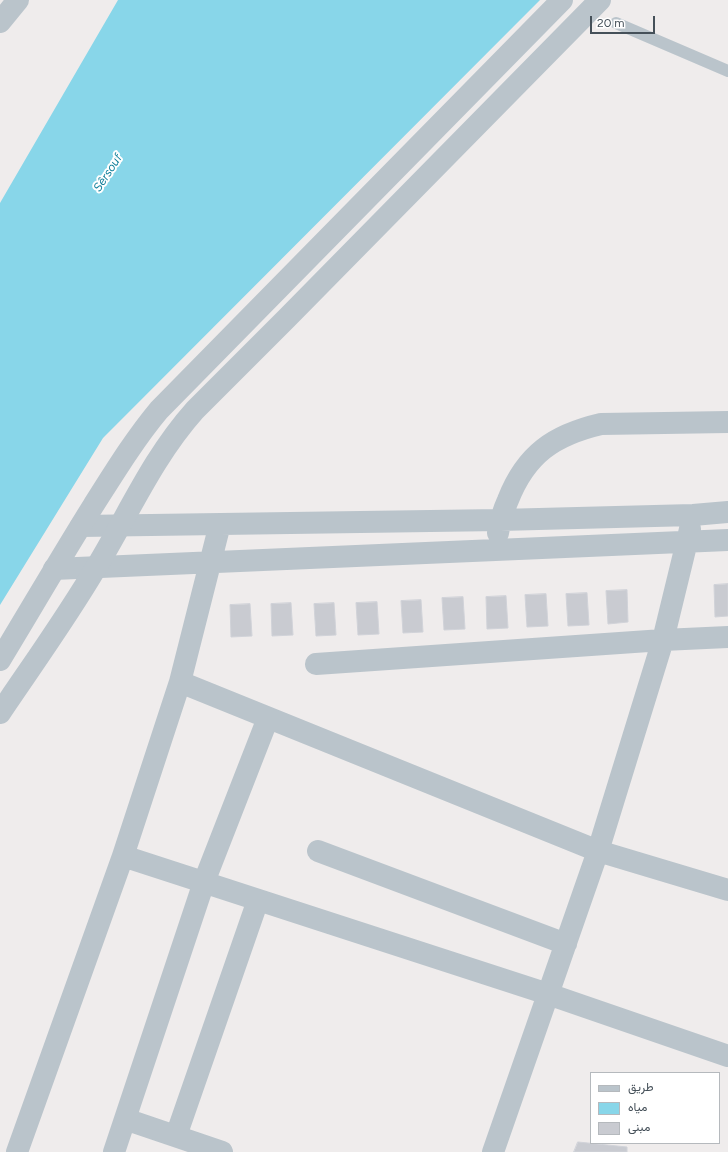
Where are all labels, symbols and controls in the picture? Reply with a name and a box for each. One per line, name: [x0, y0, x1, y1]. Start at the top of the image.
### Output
scale bar: [592, 8, 657, 34]
text: 20 m: [597, 16, 625, 30]
water label: Sêrsouf: [91, 152, 125, 194]
legend: [590, 1072, 720, 1144]
text: طريق: [628, 1080, 653, 1094]
text: مياه: [628, 1100, 647, 1114]
text: مبنى: [628, 1120, 650, 1134]

